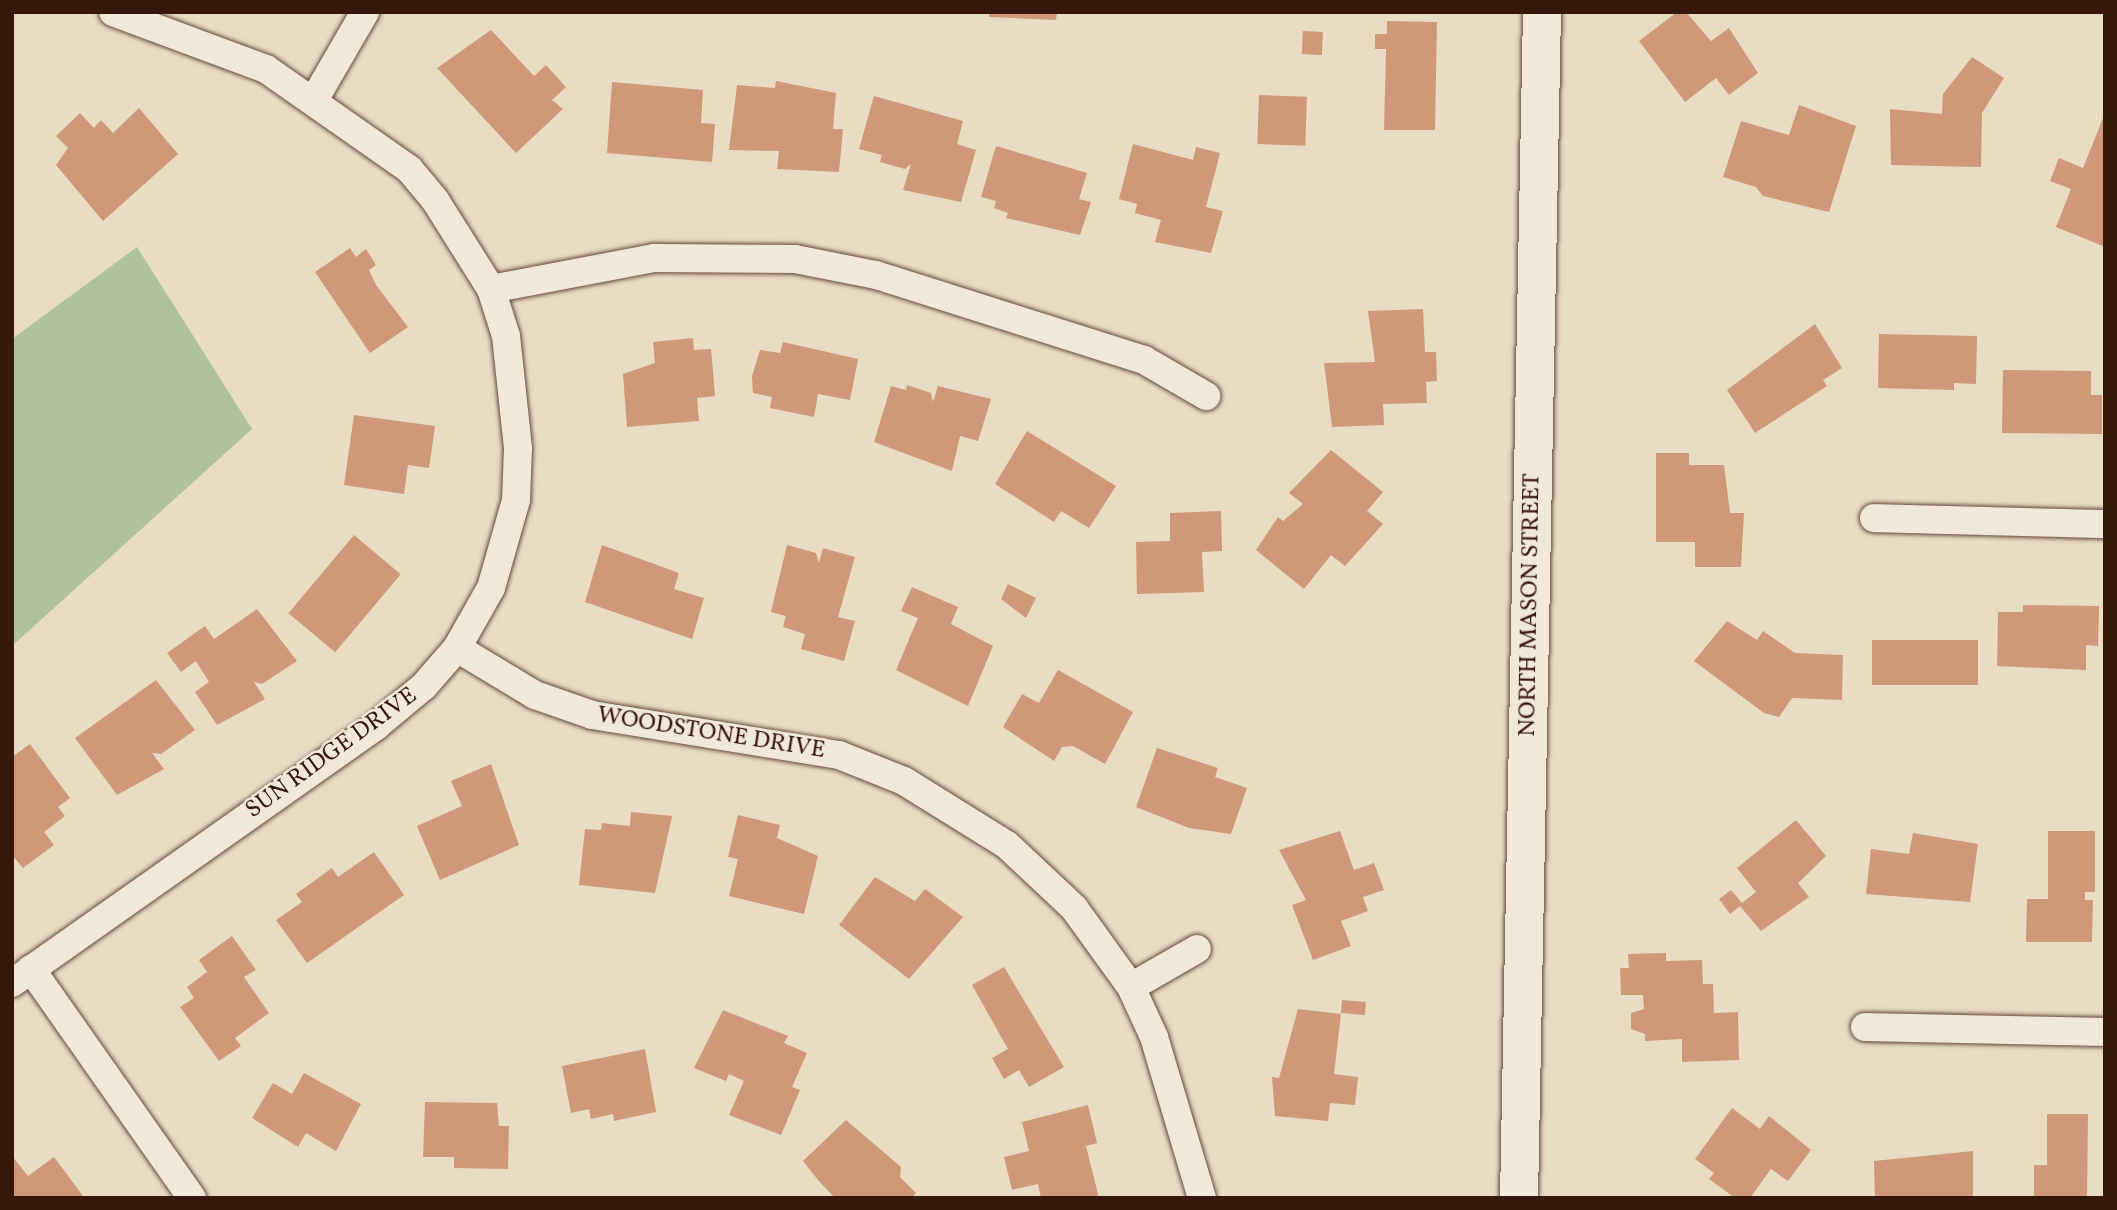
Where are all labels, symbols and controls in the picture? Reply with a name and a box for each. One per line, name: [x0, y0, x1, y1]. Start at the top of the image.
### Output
street label: NORTH MASON STREET: [1514, 473, 1548, 737]
street label: SUN RIDGE DRIVE: [241, 682, 423, 826]
street label: WOODSTONE DRIVE: [595, 702, 827, 766]

